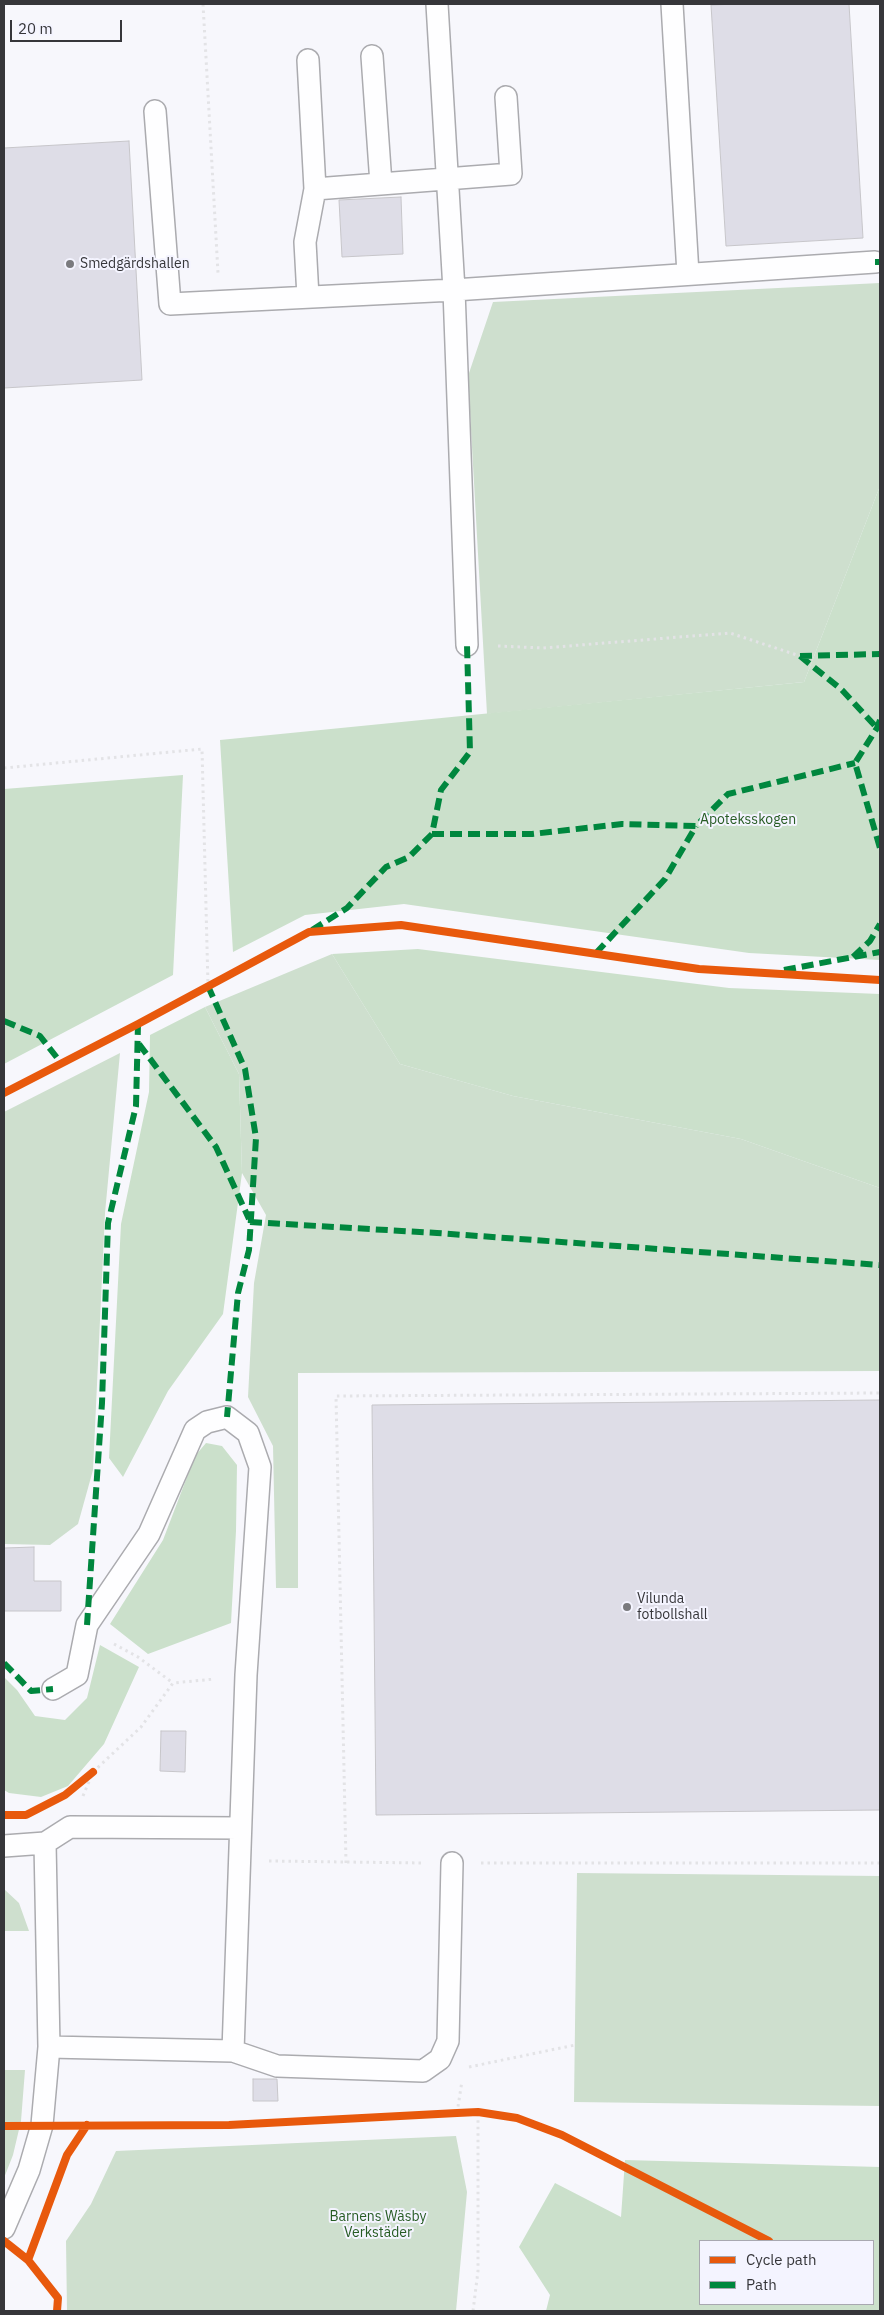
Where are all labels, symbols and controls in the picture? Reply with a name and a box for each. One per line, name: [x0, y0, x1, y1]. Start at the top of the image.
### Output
scale bar: [12, 10, 125, 42]
text: 20 m: [18, 19, 53, 38]
place label: Smedgärdshallen: [80, 256, 190, 272]
marker: Smedgärdshallen: [64, 258, 76, 270]
park label: Apoteksskogen: [700, 812, 796, 828]
place label: Vilunda fotbollshall: [637, 1591, 708, 1624]
marker: Vilunda fotbollshall: [621, 1601, 633, 1613]
park label: Barnens Wäsby Verkstäder: [329, 2209, 427, 2242]
legend: [699, 2240, 874, 2305]
text: Cycle path: [746, 2250, 817, 2269]
text: Path: [746, 2275, 777, 2294]

